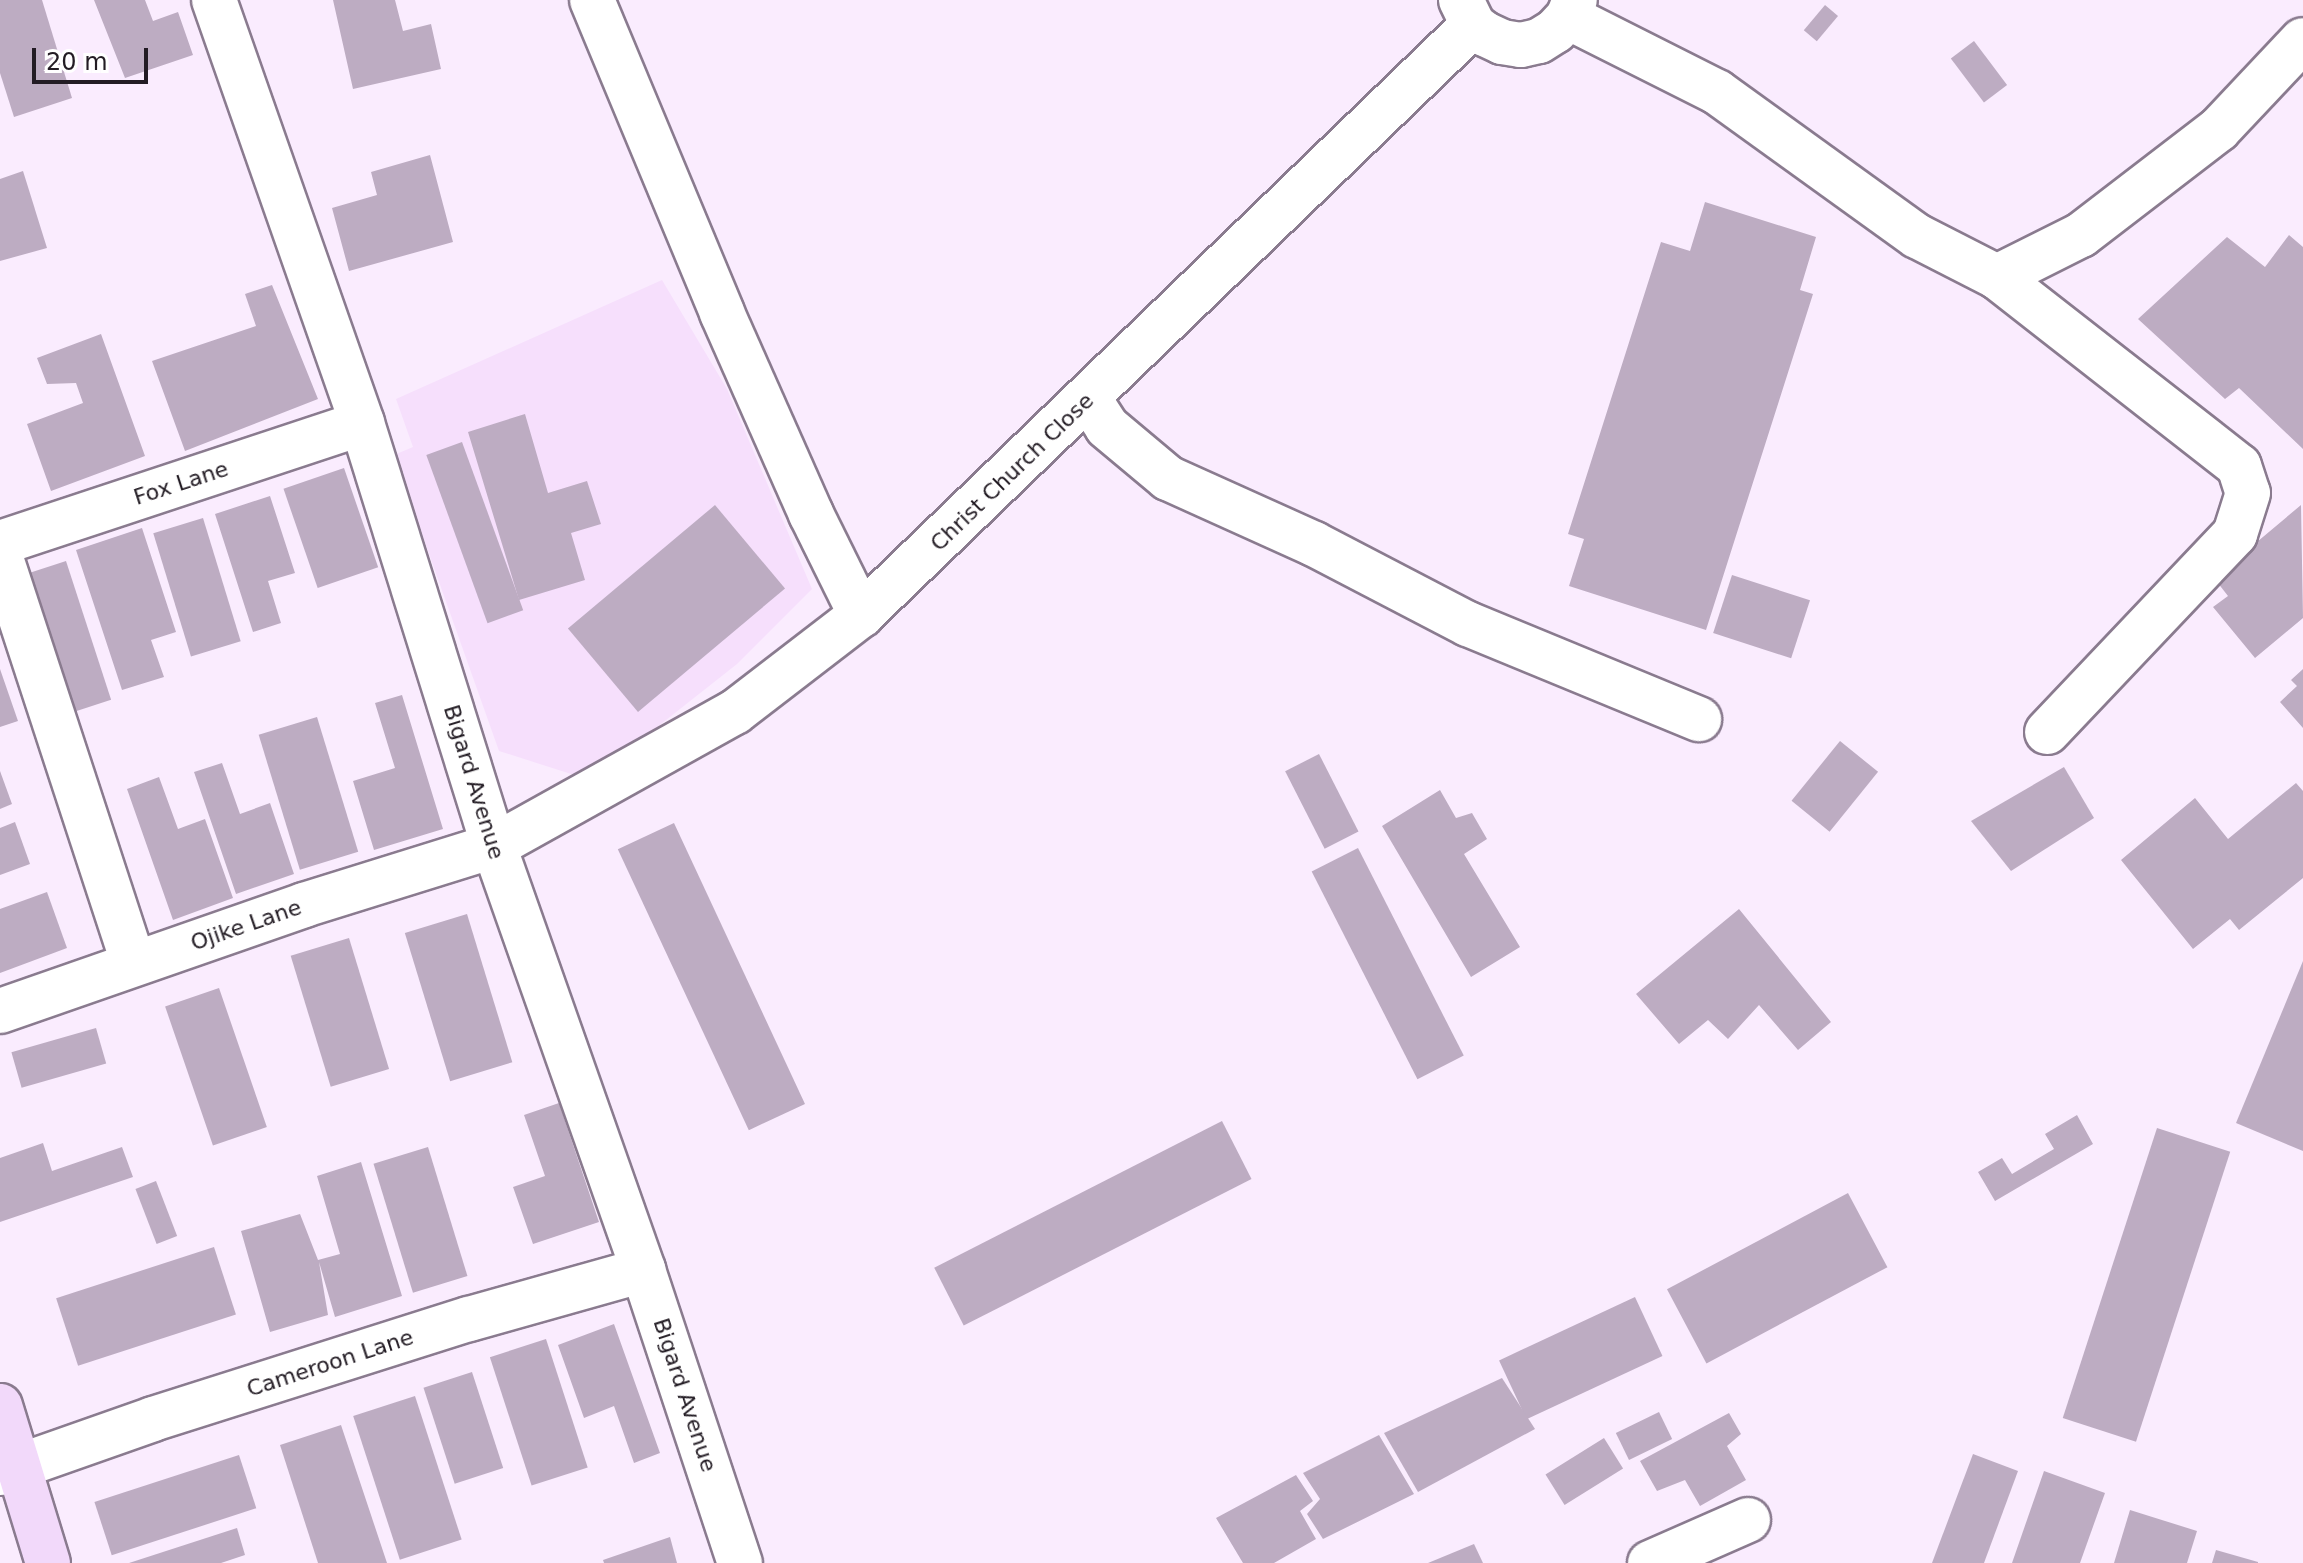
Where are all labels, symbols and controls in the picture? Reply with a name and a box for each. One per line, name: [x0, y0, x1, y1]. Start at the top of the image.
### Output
scale bar: [36, 32, 152, 82]
text: 20 m: [46, 48, 108, 76]
street label: Christ Church Close: [925, 387, 1099, 557]
street label: Fox Lane: [130, 455, 232, 511]
street label: Bigard Avenue: [438, 702, 510, 862]
street label: Ojike Lane: [187, 894, 305, 956]
street label: Bigard Avenue: [648, 1315, 722, 1475]
street label: Cameroon Lane: [243, 1324, 417, 1402]

